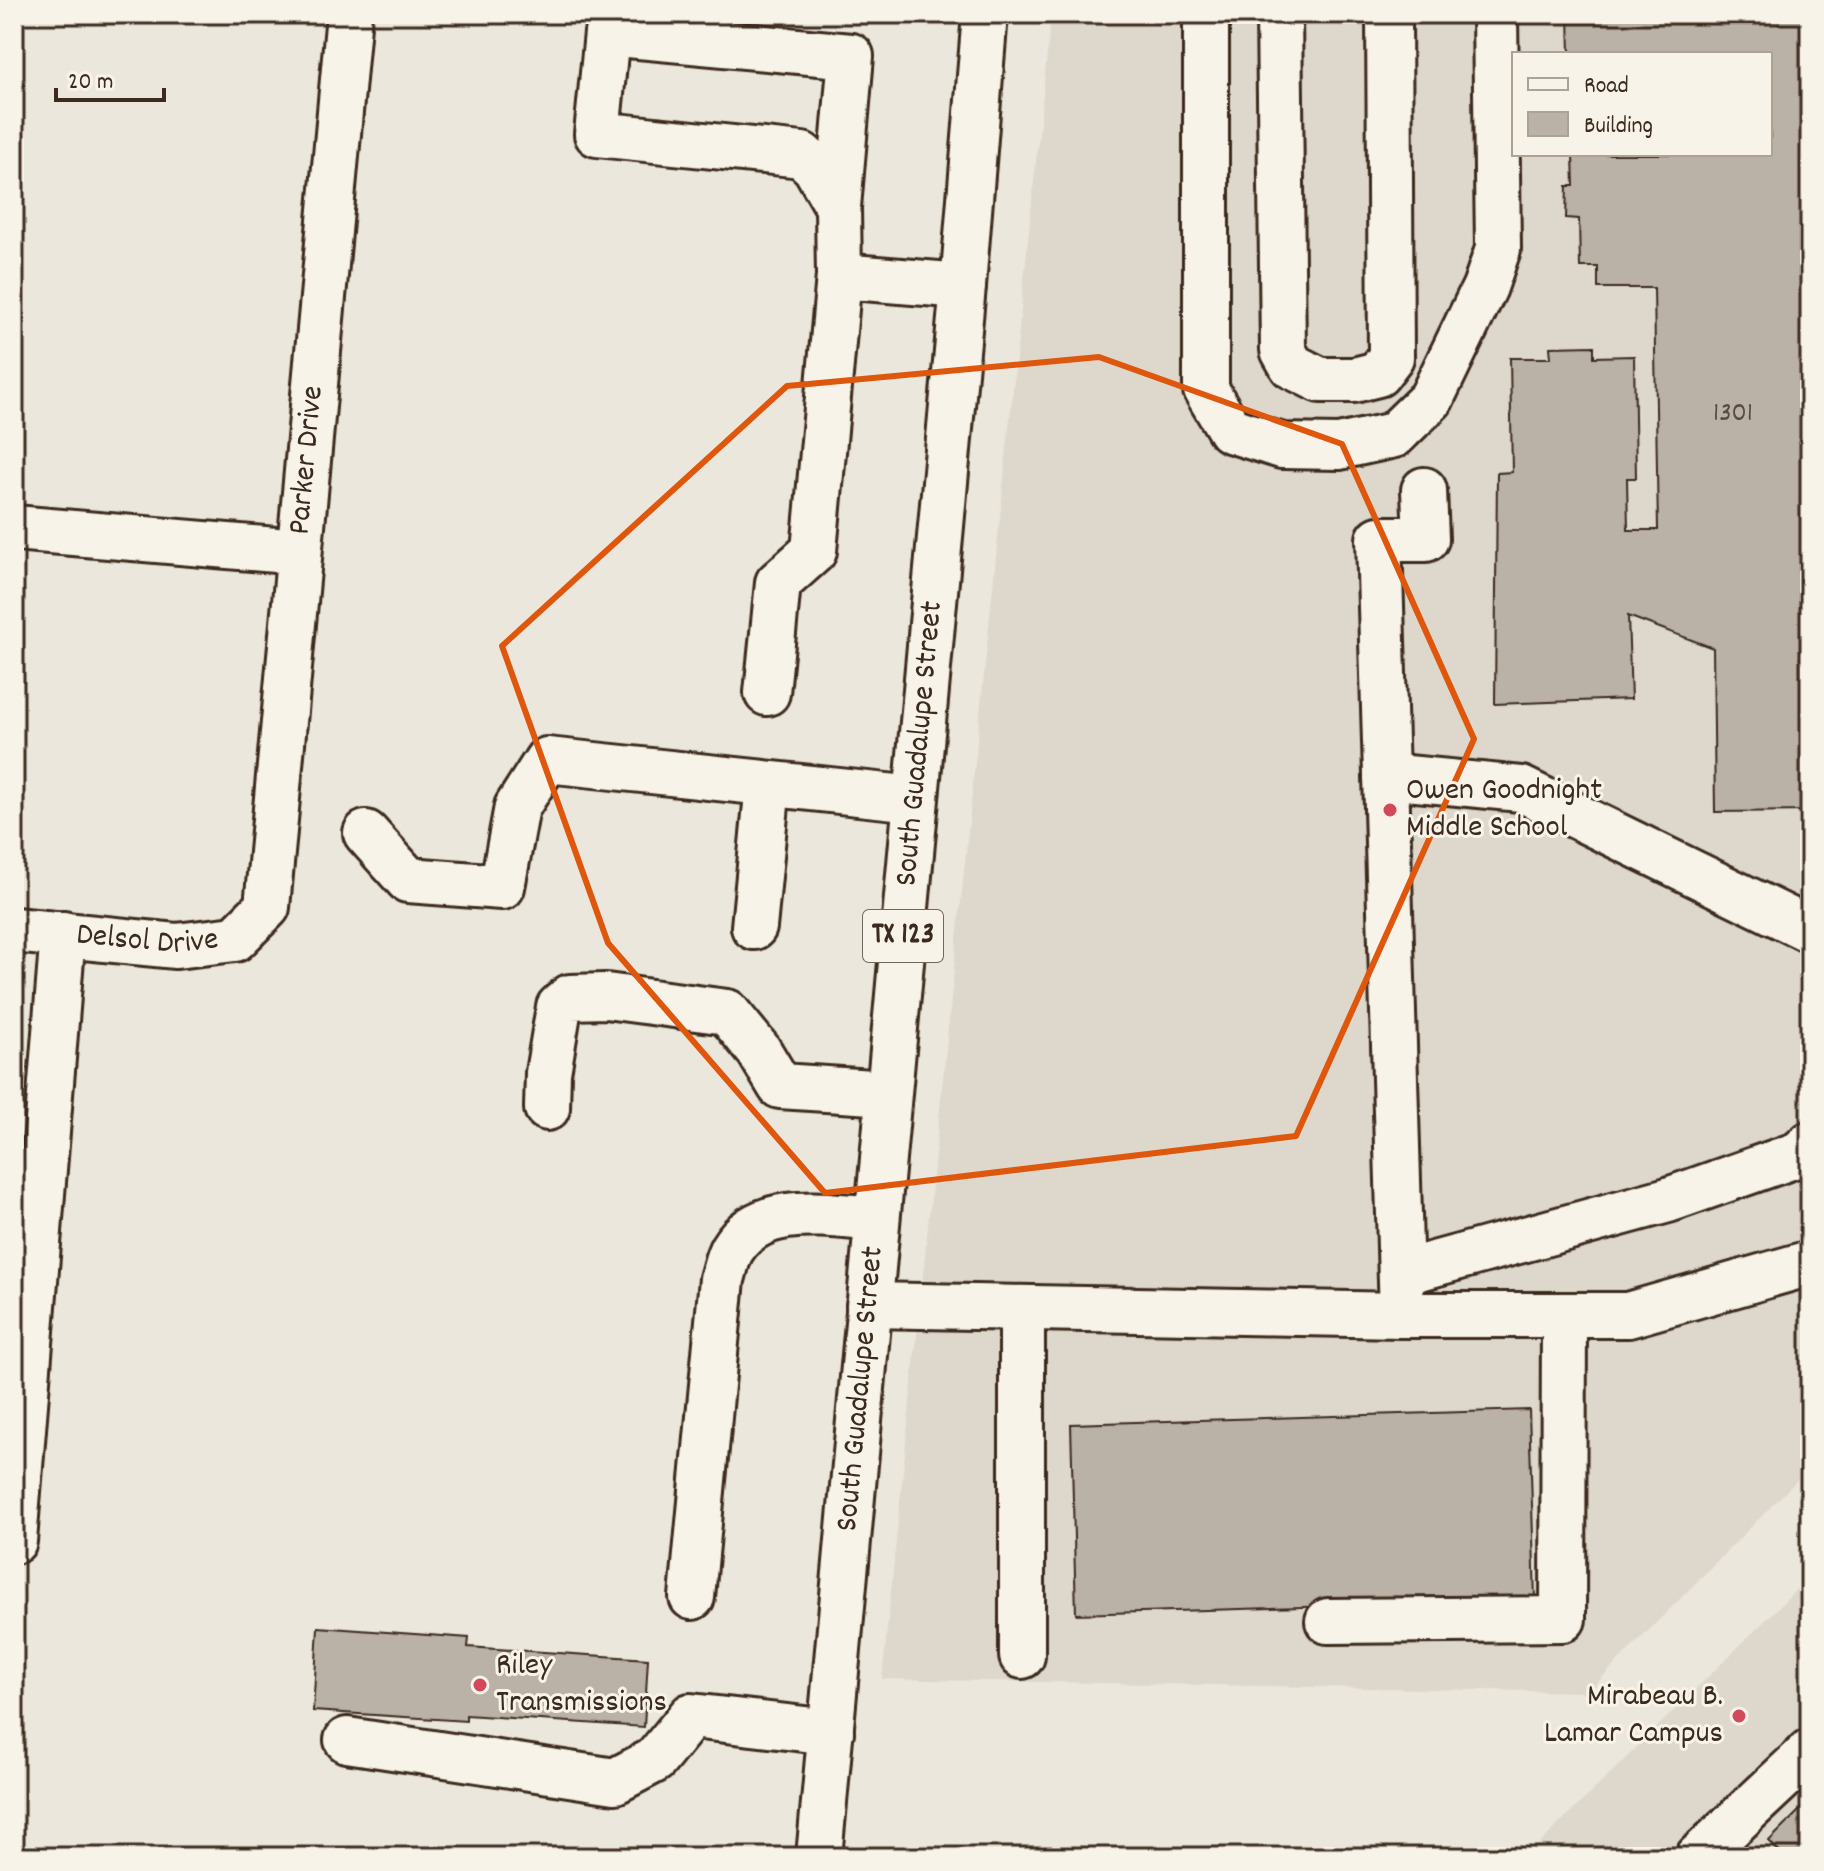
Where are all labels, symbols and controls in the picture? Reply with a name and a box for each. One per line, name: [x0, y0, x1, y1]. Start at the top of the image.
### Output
scale bar: [56, 52, 164, 102]
legend: [1512, 52, 1772, 156]
text: 20 m: [68, 66, 114, 100]
text: Road: [1584, 70, 1629, 104]
text: Building: [1584, 110, 1653, 144]
street label: Parker Drive: [278, 384, 338, 537]
house number: 1301: [1713, 395, 1753, 435]
street label: South Guadalupe Street: [885, 599, 957, 888]
place label: Owen Goodnight Middle School: [1406, 769, 1602, 852]
marker: Owen Goodnight Middle School: [1381, 801, 1399, 819]
road number: TX 123: [863, 910, 943, 962]
street label: Delsol Drive: [74, 913, 221, 969]
street label: South Guadalupe Street: [826, 1244, 898, 1534]
place label: Riley Transmissions: [496, 1644, 667, 1727]
place label: Mirabeau B. Lamar Campus: [1544, 1675, 1723, 1758]
marker: Riley Transmissions: [471, 1676, 489, 1694]
marker: Mirabeau B. Lamar Campus: [1730, 1707, 1748, 1725]

